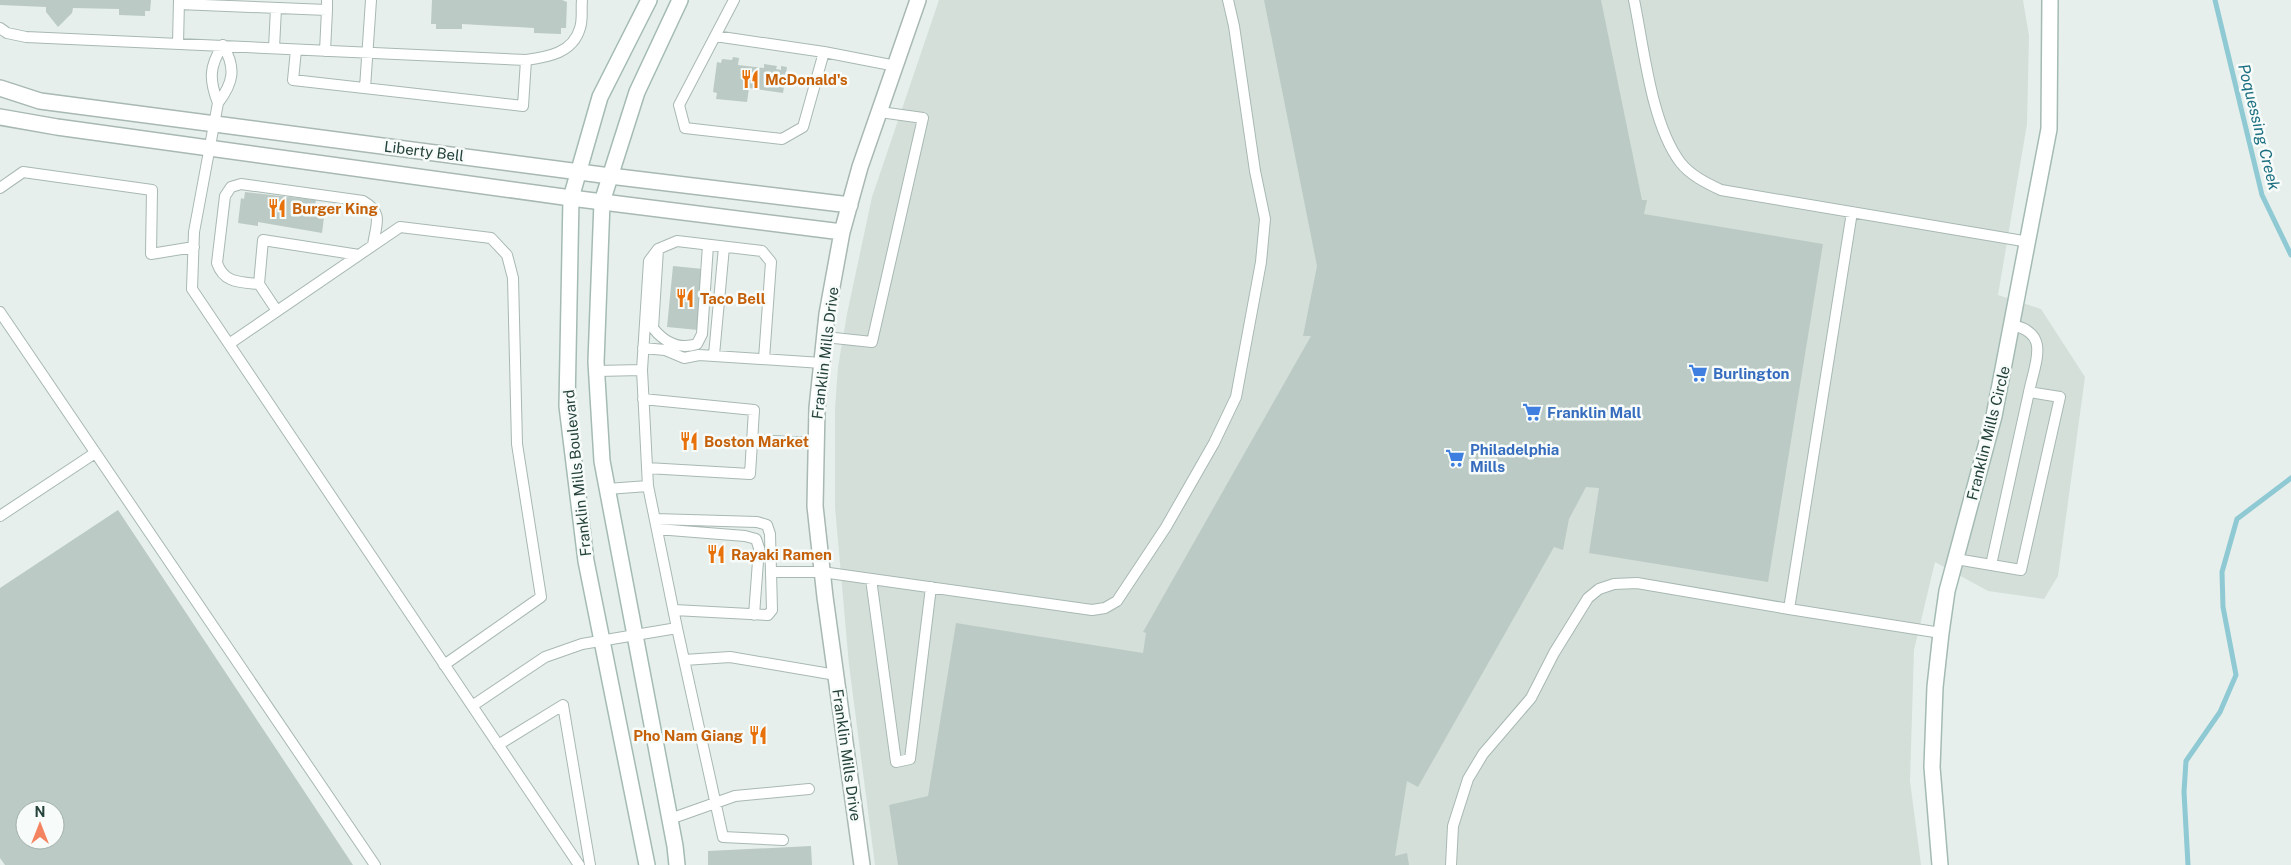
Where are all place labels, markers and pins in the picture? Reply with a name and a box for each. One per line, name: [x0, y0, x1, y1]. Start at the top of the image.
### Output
restaurant icon: McDonald's: [739, 68, 761, 90]
place label: McDonald's: [765, 71, 848, 88]
restaurant icon: Burger King: [266, 197, 288, 219]
place label: Burger King: [292, 200, 378, 217]
restaurant icon: Taco Bell: [674, 287, 696, 309]
place label: Taco Bell: [700, 290, 766, 307]
supermarket icon: Burlington: [1687, 362, 1709, 384]
place label: Burlington: [1713, 365, 1790, 382]
supermarket icon: Franklin Mall: [1521, 401, 1543, 423]
place label: Franklin Mall: [1547, 404, 1641, 421]
restaurant icon: Boston Market: [678, 430, 700, 452]
place label: Boston Market: [704, 433, 809, 450]
place label: Philadelphia Mills: [1470, 441, 1559, 475]
supermarket icon: Philadelphia Mills: [1444, 447, 1466, 469]
restaurant icon: Rayaki Ramen: [705, 543, 727, 565]
place label: Rayaki Ramen: [731, 546, 832, 563]
restaurant icon: Pho Nam Giang: [747, 724, 769, 746]
place label: Pho Nam Giang: [633, 727, 744, 744]

